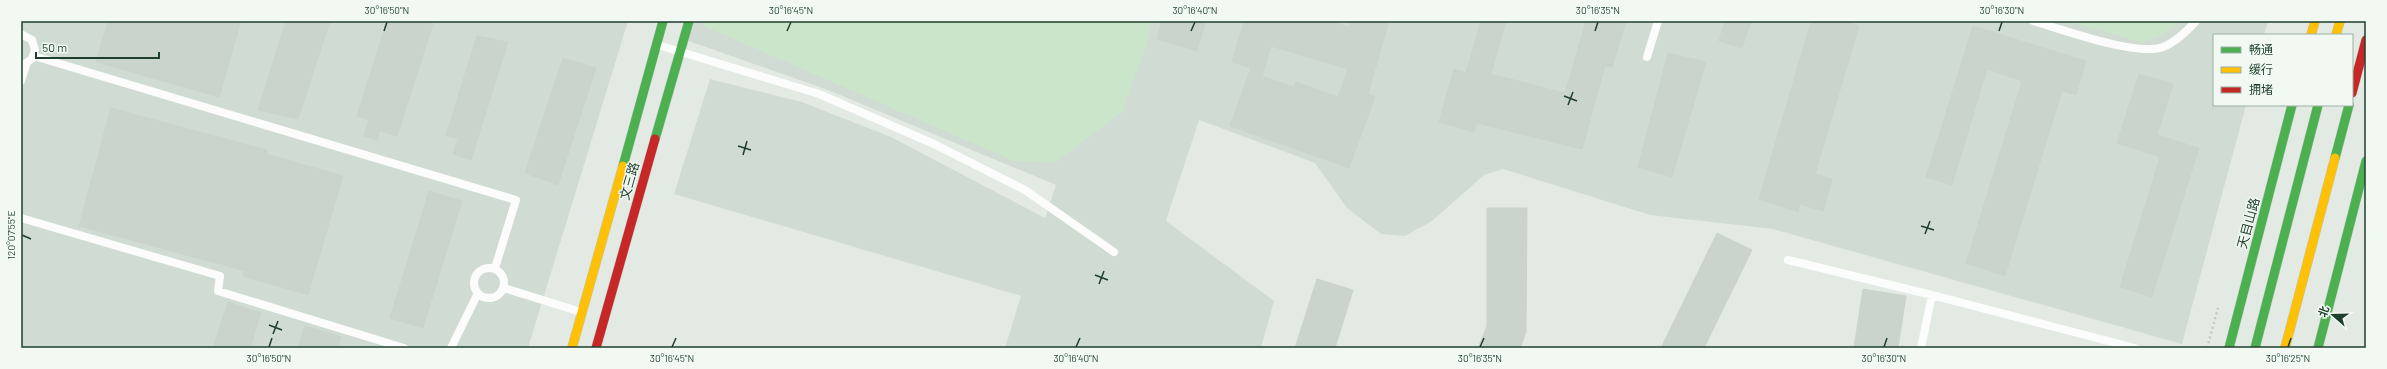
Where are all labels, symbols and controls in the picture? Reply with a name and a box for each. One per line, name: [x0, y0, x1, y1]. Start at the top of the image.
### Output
text: 30°16'50"N: [365, 4, 409, 16]
text: 30°16'45"N: [769, 4, 813, 16]
text: 30°16'40"N: [1172, 4, 1218, 16]
text: 30°16'35"N: [1576, 4, 1620, 16]
text: 30°16'30"N: [1980, 4, 2024, 16]
scale bar: [36, 34, 159, 60]
legend: [2213, 34, 2353, 106]
text: 50 m: [42, 40, 67, 54]
text: 畅通: [2249, 42, 2273, 56]
text: 缓行: [2249, 62, 2273, 76]
text: 拥堵: [2249, 82, 2273, 96]
street label: 文三路: [616, 160, 642, 202]
street label: 天目山路: [2234, 196, 2262, 250]
text: 120°07'55"E: [5, 211, 17, 259]
north arrow: [2313, 295, 2353, 335]
text: 北: [2315, 304, 2331, 319]
text: 30°16'50"N: [247, 352, 291, 364]
text: 30°16'45"N: [650, 352, 694, 364]
text: 30°16'40"N: [1053, 352, 1099, 364]
text: 30°16'35"N: [1458, 352, 1502, 364]
text: 30°16'30"N: [1862, 352, 1906, 364]
text: 30°16'25"N: [2266, 352, 2310, 364]

